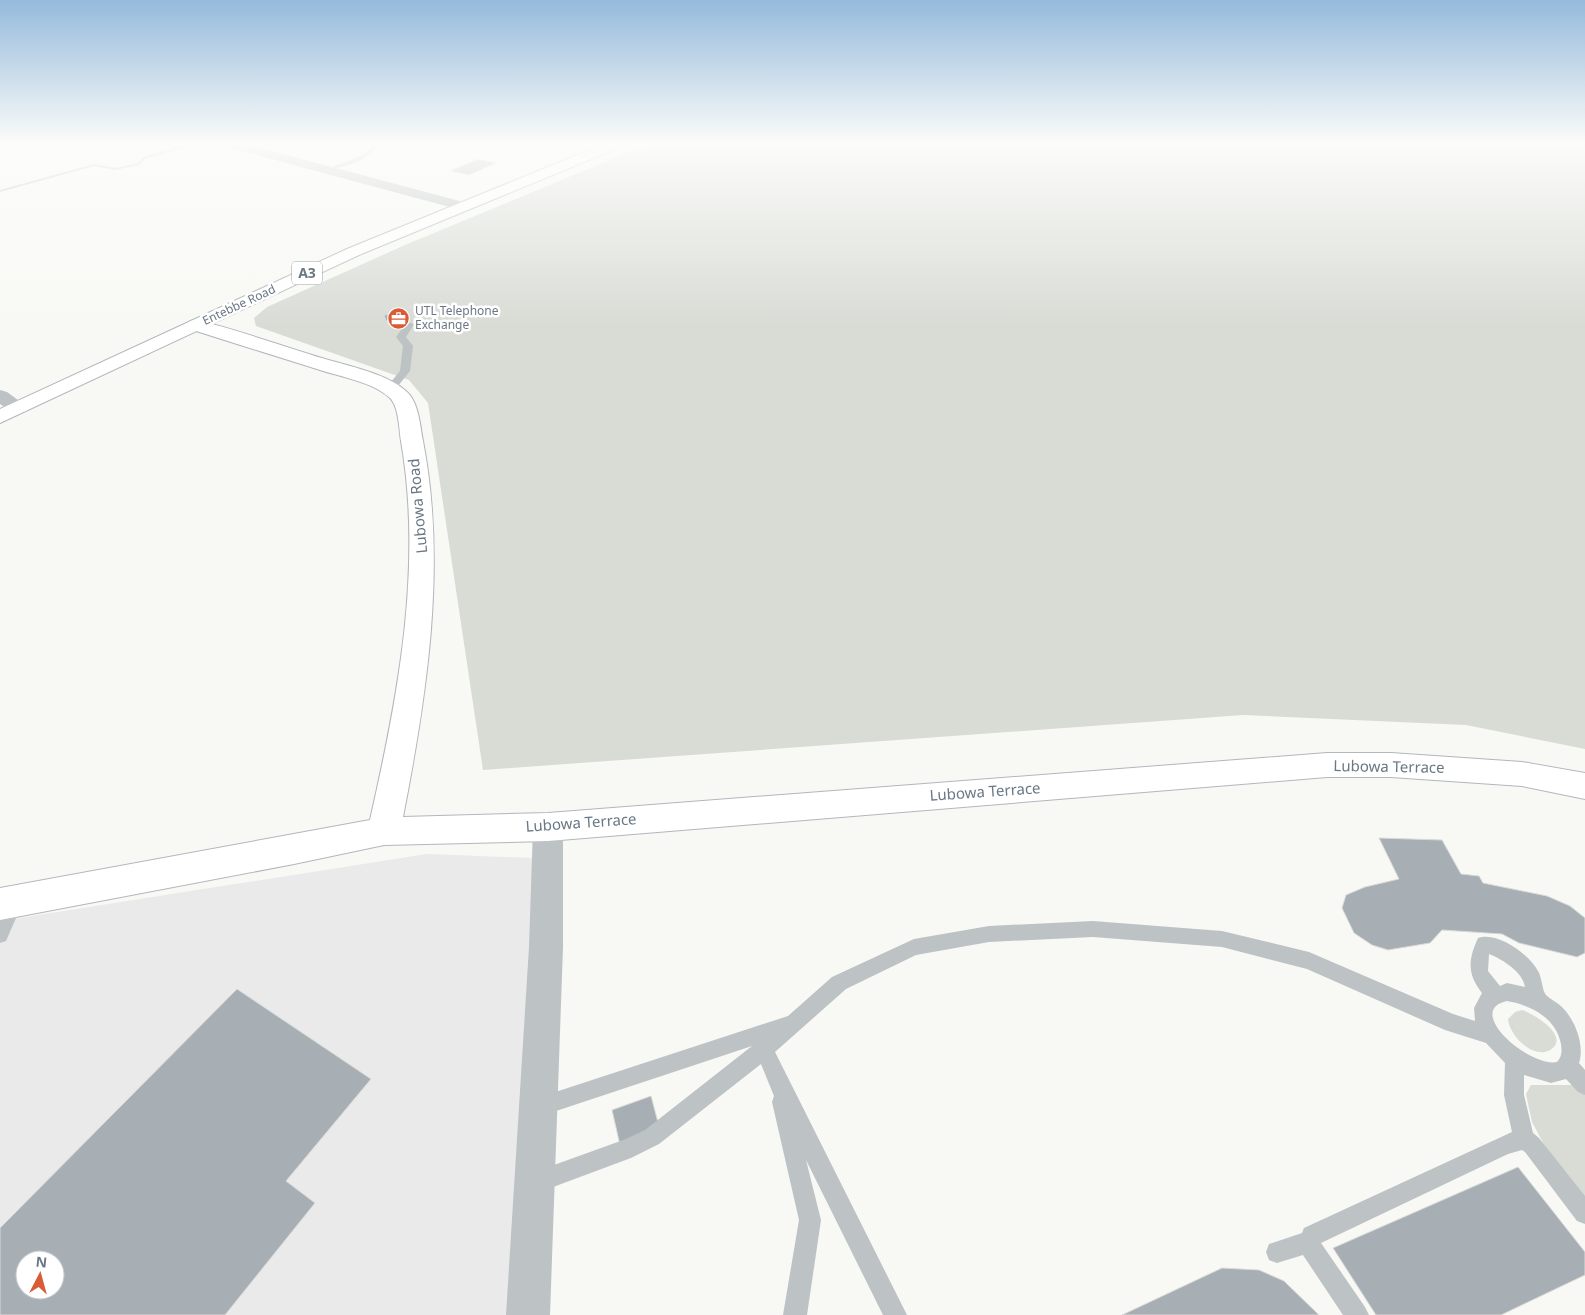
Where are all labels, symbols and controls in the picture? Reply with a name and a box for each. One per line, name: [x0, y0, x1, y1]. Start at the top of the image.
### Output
road number: A3: [292, 262, 322, 284]
street label: Entebbe Road: [200, 280, 278, 329]
place label: UTL Telephone Exchange: [415, 302, 499, 333]
office icon: UTL Telephone Exchange: [387, 306, 411, 330]
street label: Lubowa Road: [403, 458, 431, 554]
street label: Lubowa Terrace: [1333, 755, 1445, 777]
street label: Lubowa Terrace: [929, 777, 1041, 805]
street label: Lubowa Terrace: [525, 808, 637, 836]
north arrow: [15, 1250, 65, 1300]
text: N: [35, 1252, 48, 1272]

